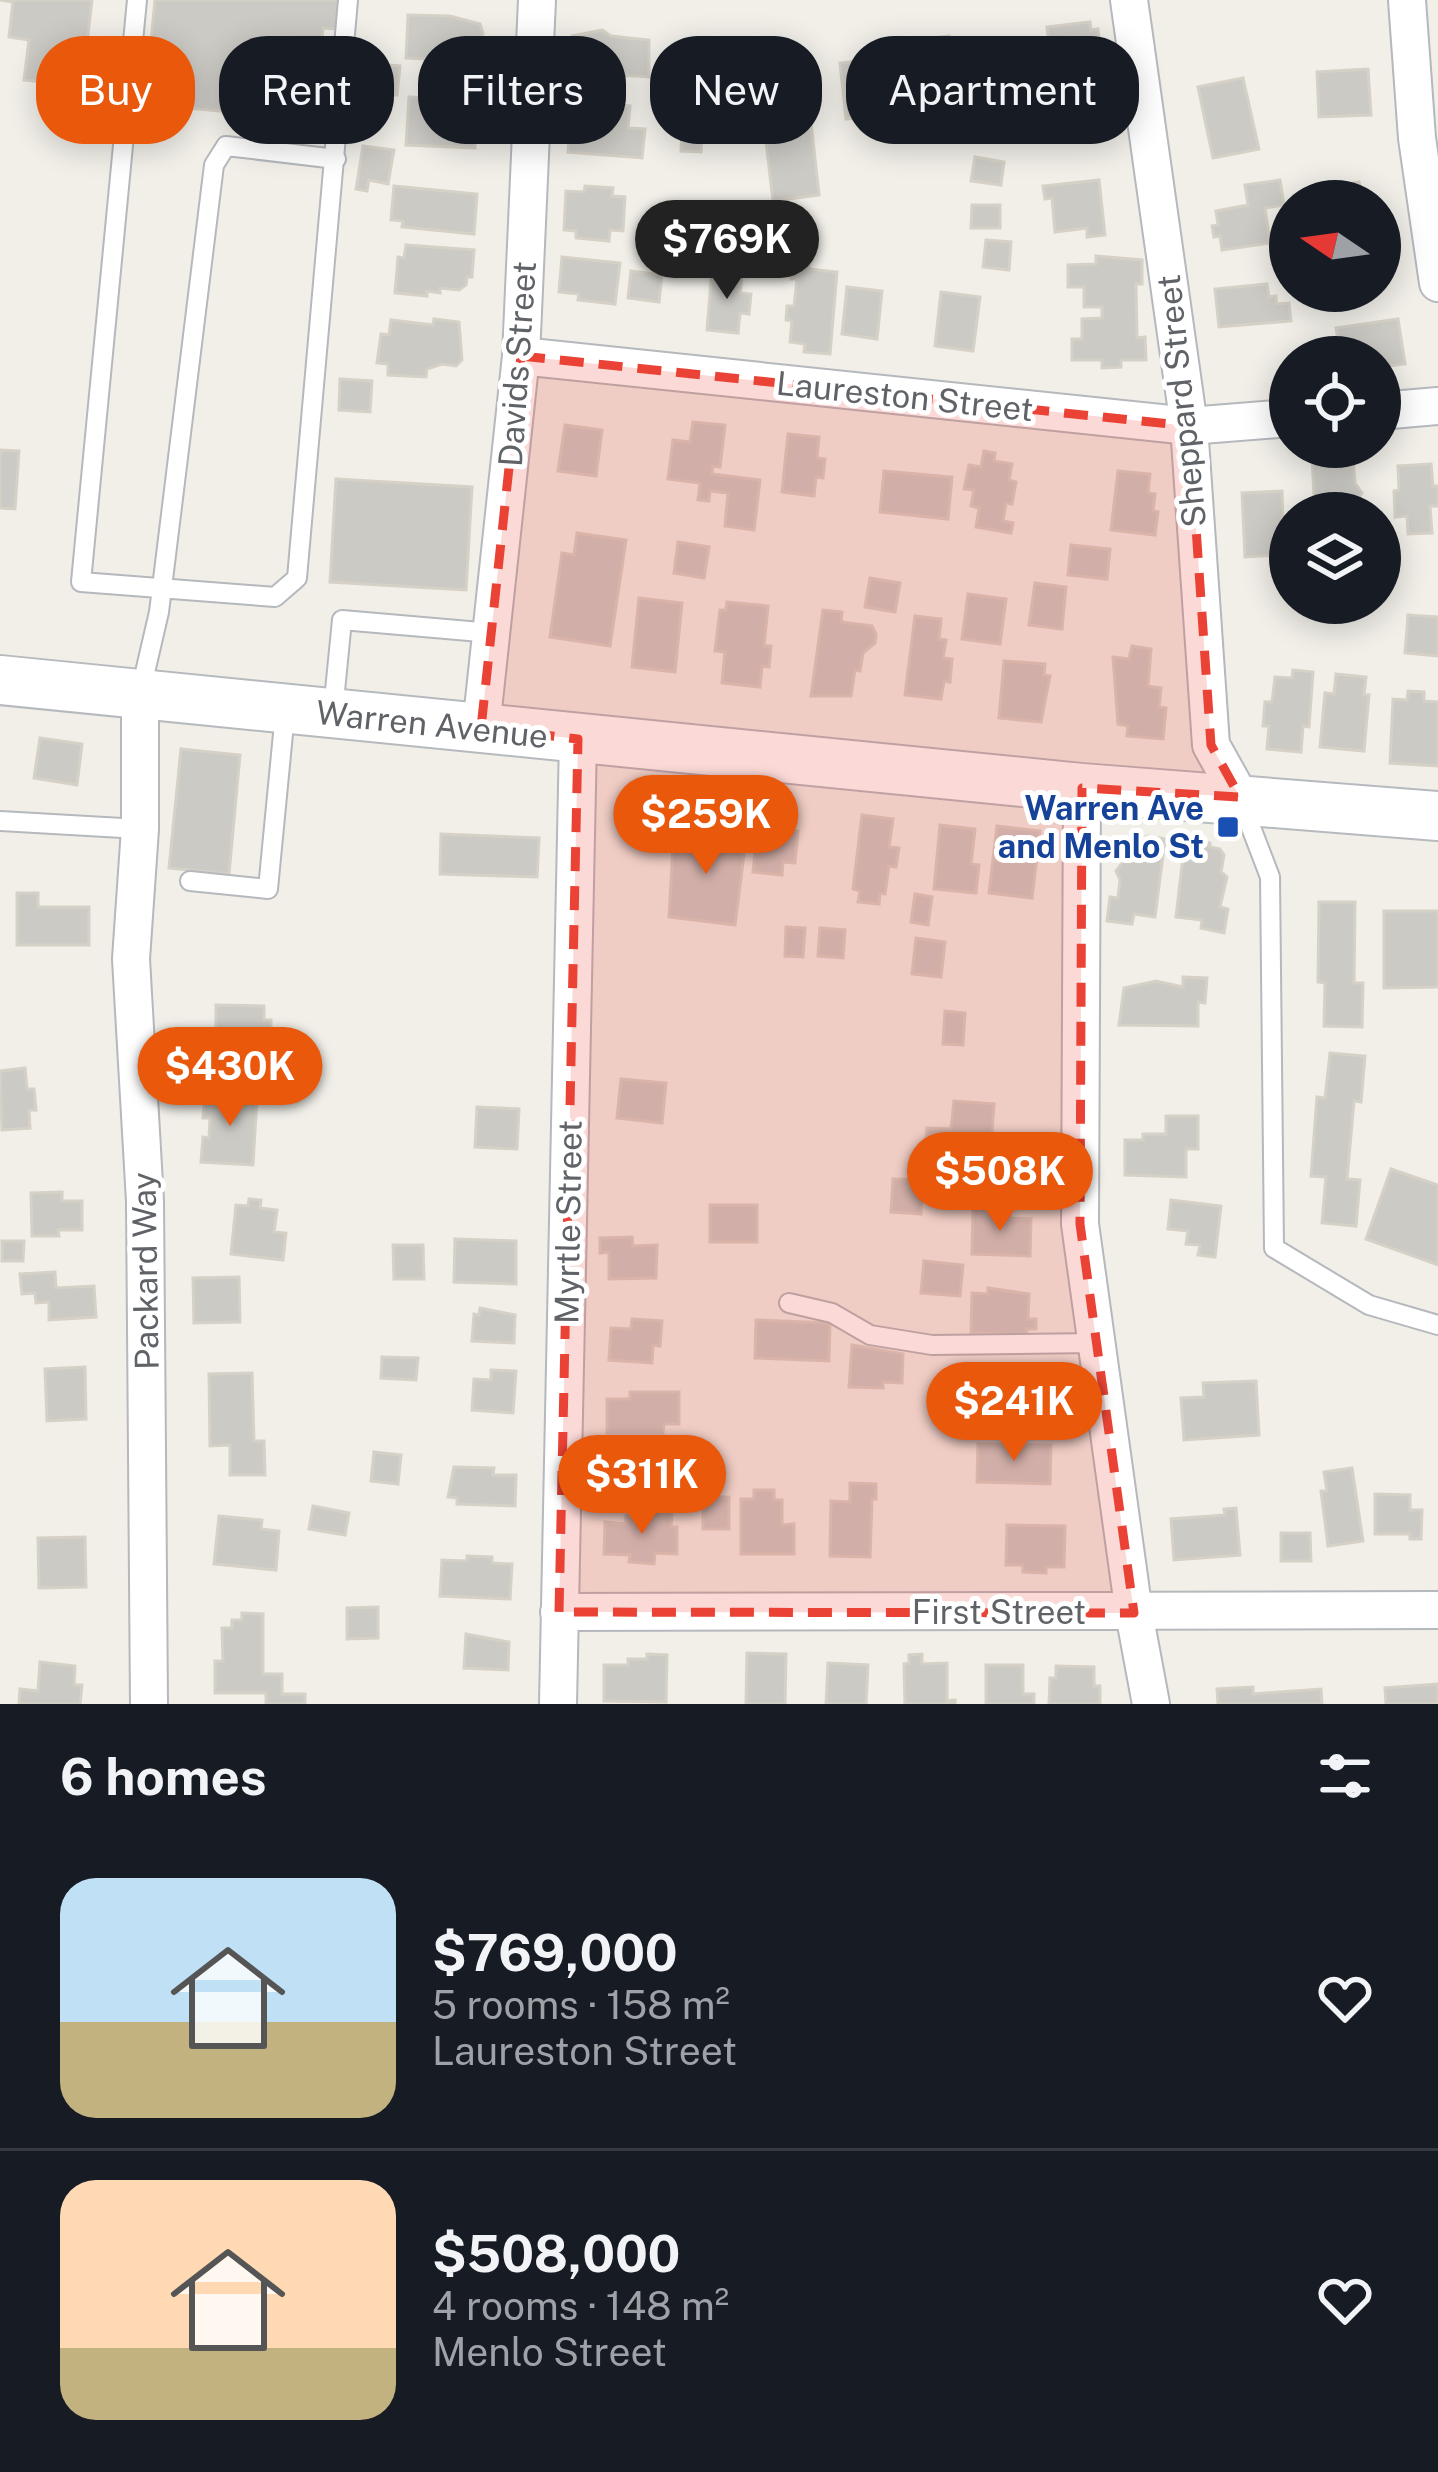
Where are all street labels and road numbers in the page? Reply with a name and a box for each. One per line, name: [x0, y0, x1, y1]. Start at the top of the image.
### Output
street label: Davids Street: [491, 260, 543, 468]
street label: Sheppard Street: [1149, 273, 1213, 529]
street label: Laureston Street: [775, 364, 1035, 428]
street label: Warren Avenue: [314, 693, 550, 755]
street label: Myrtle Street: [547, 1120, 589, 1324]
street label: Packard Way: [124, 1172, 166, 1370]
street label: First Street: [912, 1593, 1086, 1631]

